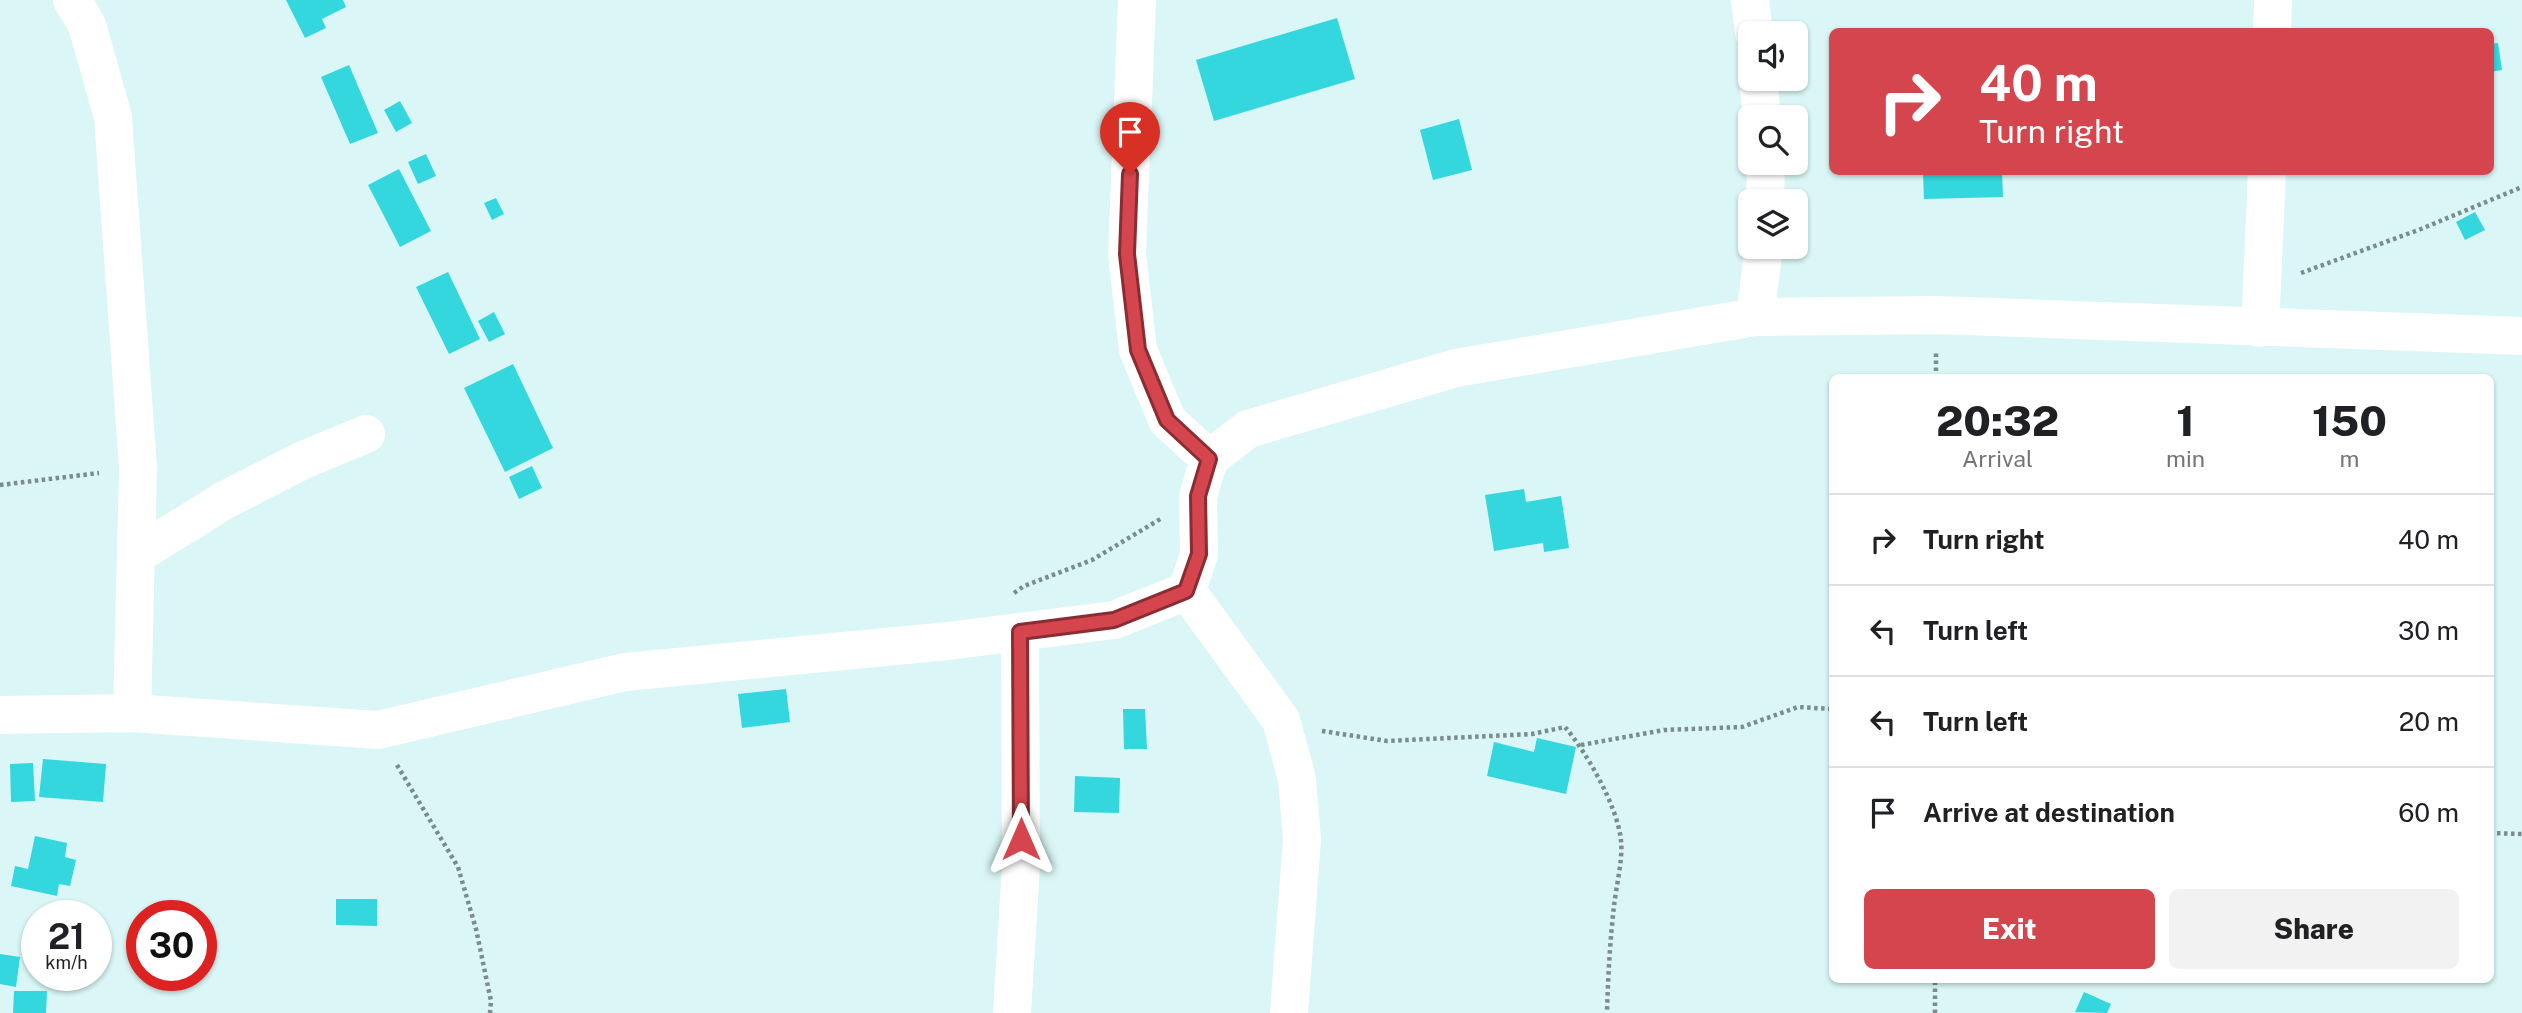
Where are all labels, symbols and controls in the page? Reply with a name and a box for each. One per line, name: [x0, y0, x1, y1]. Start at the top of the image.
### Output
map controls: [1738, 21, 1808, 259]
button: sound: [1738, 21, 1808, 91]
text: 40 m: [1979, 54, 2098, 112]
icon: right: [1864, 56, 1955, 147]
pin: [1100, 102, 1160, 174]
button: search: [1738, 105, 1808, 175]
icon: arrive: [1111, 113, 1149, 151]
text: Turn right: [1979, 113, 2124, 150]
button: layers: [1738, 189, 1808, 259]
text: 20:32: [1936, 396, 2059, 445]
text: 1: [2176, 396, 2195, 445]
text: 150: [2312, 396, 2387, 445]
text: Arrival: [1962, 445, 2033, 472]
text: min: [2166, 445, 2205, 472]
text: m: [2340, 445, 2359, 472]
icon: right: [1864, 521, 1902, 559]
text: Turn right: [1923, 524, 2045, 555]
text: 40 m: [2398, 524, 2459, 555]
icon: left: [1864, 612, 1902, 650]
text: Turn left: [1923, 615, 2028, 646]
text: 30 m: [2398, 615, 2459, 646]
icon: left: [1864, 703, 1902, 741]
text: Turn left: [1923, 706, 2028, 737]
text: 20 m: [2399, 706, 2459, 737]
icon: arrive: [1864, 794, 1902, 832]
text: Arrive at destination: [1923, 797, 2175, 828]
text: 60 m: [2398, 797, 2459, 828]
position arrow: [984, 802, 1058, 876]
button: Exit: [1864, 889, 2155, 969]
button: Share: [2169, 889, 2459, 969]
speed limit sign: 30: [126, 900, 217, 991]
text: 21: [48, 916, 85, 957]
text: km/h: [45, 952, 88, 973]

